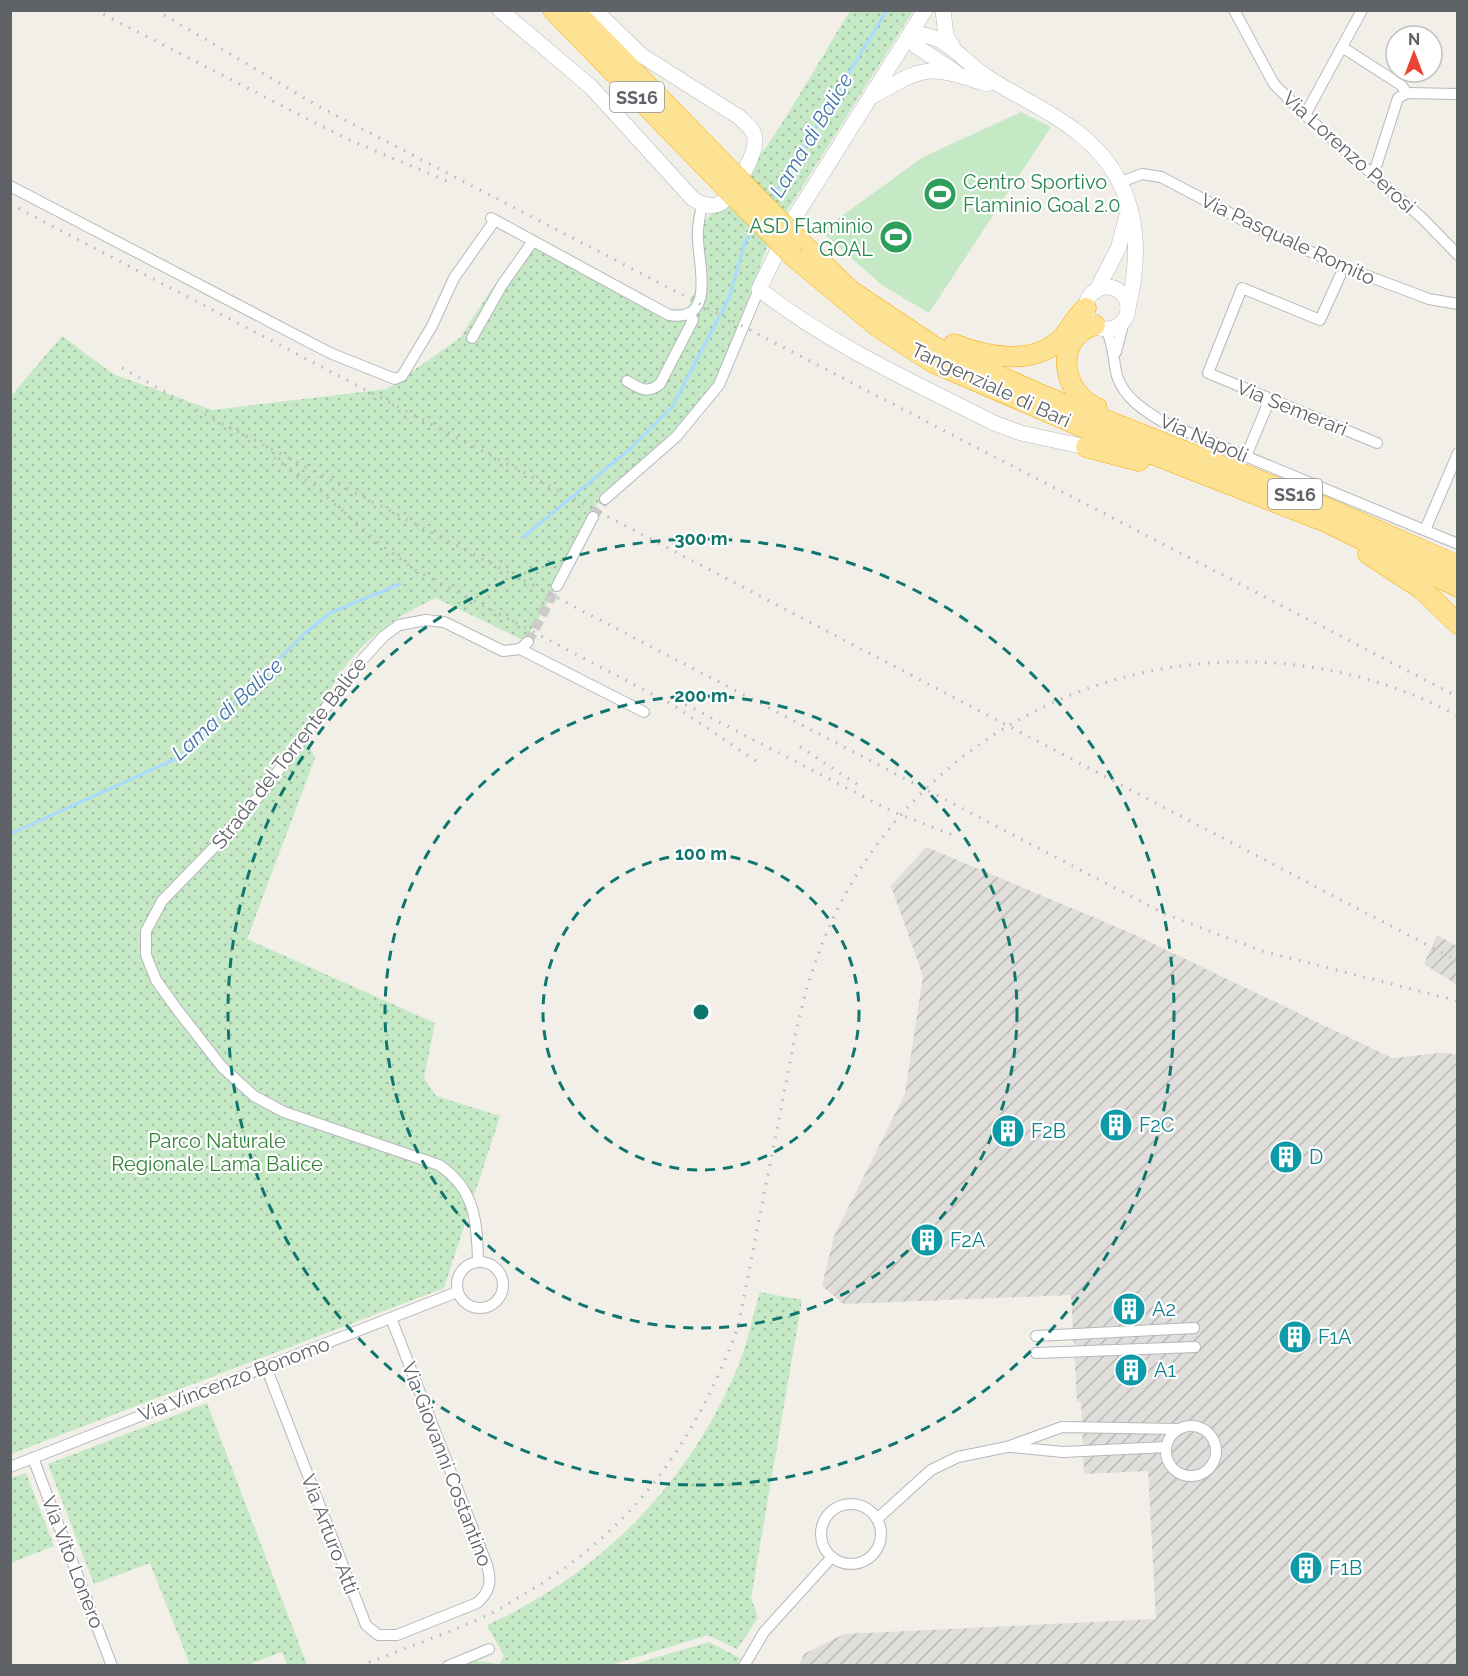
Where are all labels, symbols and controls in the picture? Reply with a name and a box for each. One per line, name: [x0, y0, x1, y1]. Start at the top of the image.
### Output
north arrow: [1384, 24, 1444, 84]
text: N: [1408, 30, 1420, 49]
water label: Lama di Balice: [764, 68, 858, 202]
road number: SS16: [610, 82, 664, 112]
street label: Via Lorenzo Perosi: [1278, 86, 1420, 218]
place label: Centro Sportivo Flaminio Goal 2.0: [963, 170, 1120, 217]
sports icon: Centro Sportivo Flaminio Goal 2.0: [922, 176, 958, 212]
street label: Via Pasquale Romito: [1197, 188, 1379, 290]
place label: ASD Flaminio GOAL: [749, 214, 873, 261]
sports icon: ASD Flaminio GOAL: [878, 219, 914, 255]
street label: Tangenziale di Bari: [907, 337, 1075, 433]
street label: Via Semerari: [1233, 375, 1351, 441]
street label: Via Napoli: [1156, 409, 1252, 467]
road number: SS16: [1268, 479, 1322, 509]
text: 300 m: [674, 528, 728, 549]
street label: Strada del Torrente Balice: [206, 652, 372, 854]
water label: Lama di Balice: [166, 653, 288, 765]
text: 200 m: [674, 685, 728, 706]
text: 100 m: [675, 843, 727, 864]
centre of rings: [691, 1002, 711, 1022]
building icon: F2C: [1098, 1107, 1134, 1143]
building icon: F2B: [990, 1113, 1026, 1149]
place label: F2C: [1139, 1113, 1175, 1137]
place label: F2B: [1031, 1119, 1066, 1143]
park label: Parco Naturale Regionale Lama Balice: [111, 1129, 323, 1176]
building icon: D: [1268, 1139, 1304, 1175]
place label: D: [1309, 1145, 1323, 1169]
building icon: F2A: [909, 1222, 945, 1258]
place label: F2A: [950, 1228, 986, 1252]
building icon: A2: [1111, 1291, 1147, 1327]
place label: A2: [1152, 1297, 1176, 1321]
building icon: F1A: [1277, 1319, 1313, 1355]
place label: F1A: [1318, 1325, 1352, 1349]
street label: Via Vincenzo Bonomo: [135, 1331, 333, 1427]
building icon: A1: [1113, 1352, 1149, 1388]
street label: Via Giovanni Costantino: [397, 1358, 497, 1570]
place label: A1: [1154, 1358, 1177, 1382]
street label: Via Arturo Atti: [296, 1471, 364, 1597]
street label: Via Vito Lonero: [37, 1492, 109, 1632]
building icon: F1B: [1288, 1550, 1324, 1586]
place label: F1B: [1329, 1556, 1362, 1580]

